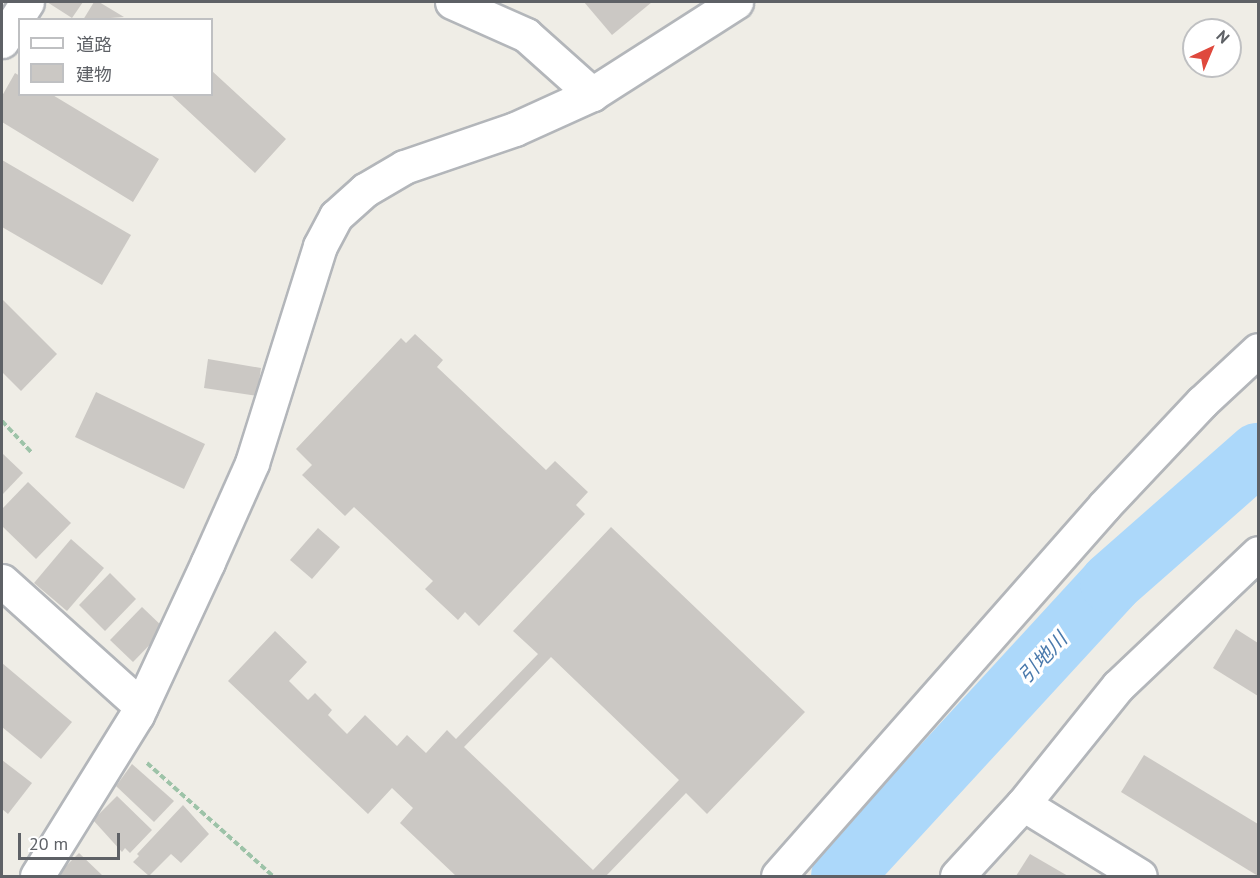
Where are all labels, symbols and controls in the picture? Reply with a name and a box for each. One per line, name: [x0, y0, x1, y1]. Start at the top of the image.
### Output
legend: [18, 18, 213, 96]
north arrow: [1182, 18, 1242, 78]
text: N: [1212, 26, 1234, 47]
text: 道路: [76, 33, 112, 56]
text: 建物: [76, 63, 112, 86]
water label: 引地川: [1014, 628, 1072, 688]
scale bar: [21, 821, 123, 859]
text: 20 m: [29, 832, 68, 855]

